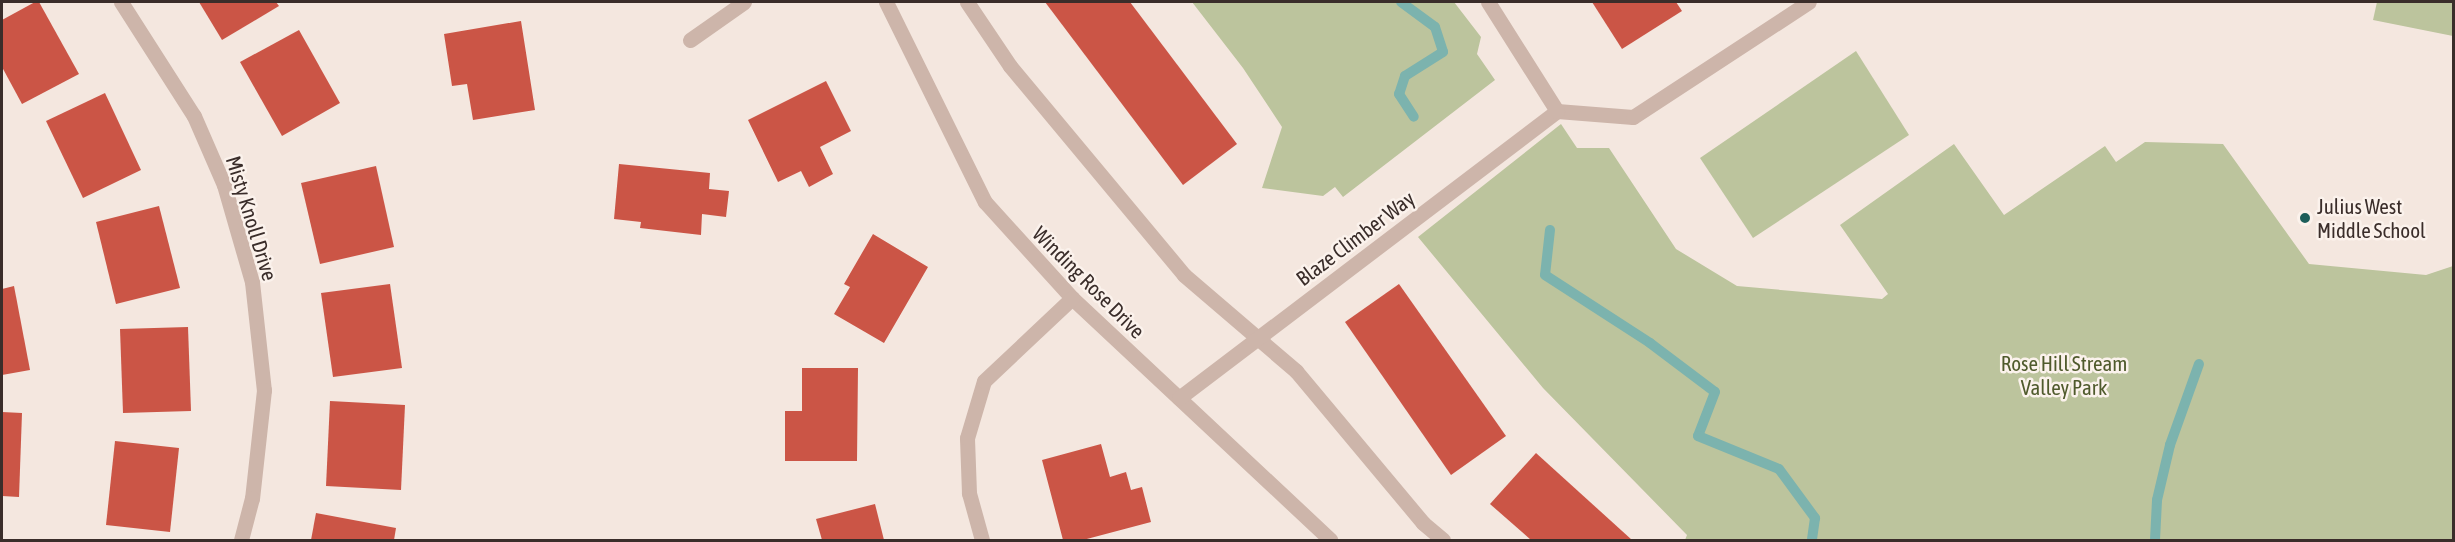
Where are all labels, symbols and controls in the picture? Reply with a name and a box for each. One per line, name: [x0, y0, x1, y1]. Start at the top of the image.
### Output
street label: Misty Knoll Drive: [221, 153, 283, 283]
street label: Blaze Climber Way: [1291, 185, 1419, 291]
place label: Julius West Middle School: [2317, 193, 2426, 243]
marker: Julius West Middle School: [2298, 211, 2312, 225]
street label: Winding Rose Drive: [1028, 221, 1150, 343]
park label: Rose Hill Stream Valley Park: [2001, 350, 2127, 400]

